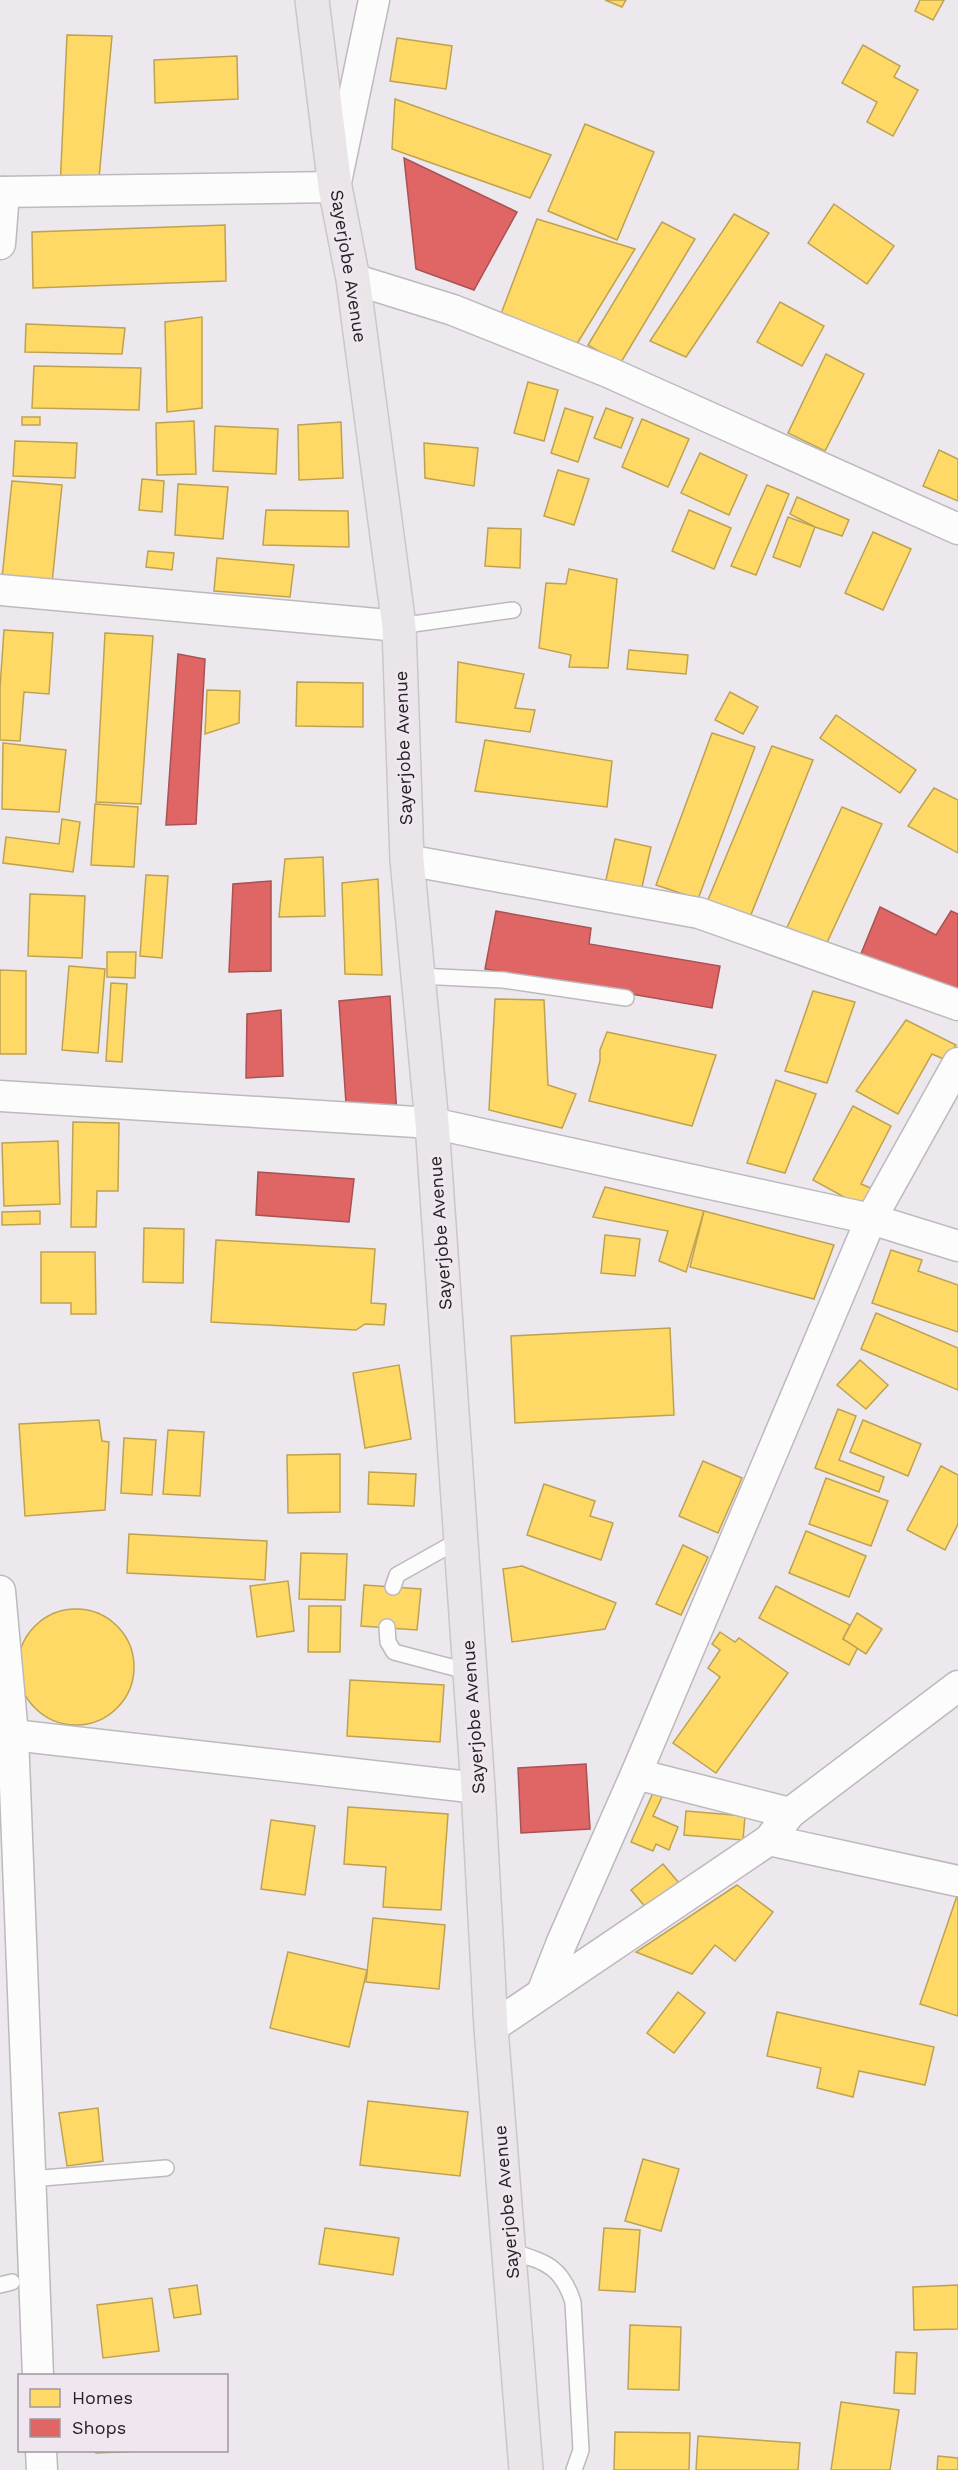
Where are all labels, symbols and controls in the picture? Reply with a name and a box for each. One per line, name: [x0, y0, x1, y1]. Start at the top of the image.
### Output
street label: Sayerjobe Avenue: [327, 188, 371, 344]
street label: Sayerjobe Avenue: [390, 670, 416, 826]
street label: Sayerjobe Avenue: [424, 1155, 456, 1311]
street label: Sayerjobe Avenue: [457, 1639, 489, 1795]
street label: Sayerjobe Avenue: [489, 2124, 523, 2280]
legend: [18, 2374, 228, 2452]
text: Homes: [72, 2387, 133, 2408]
text: Shops: [72, 2417, 126, 2438]

